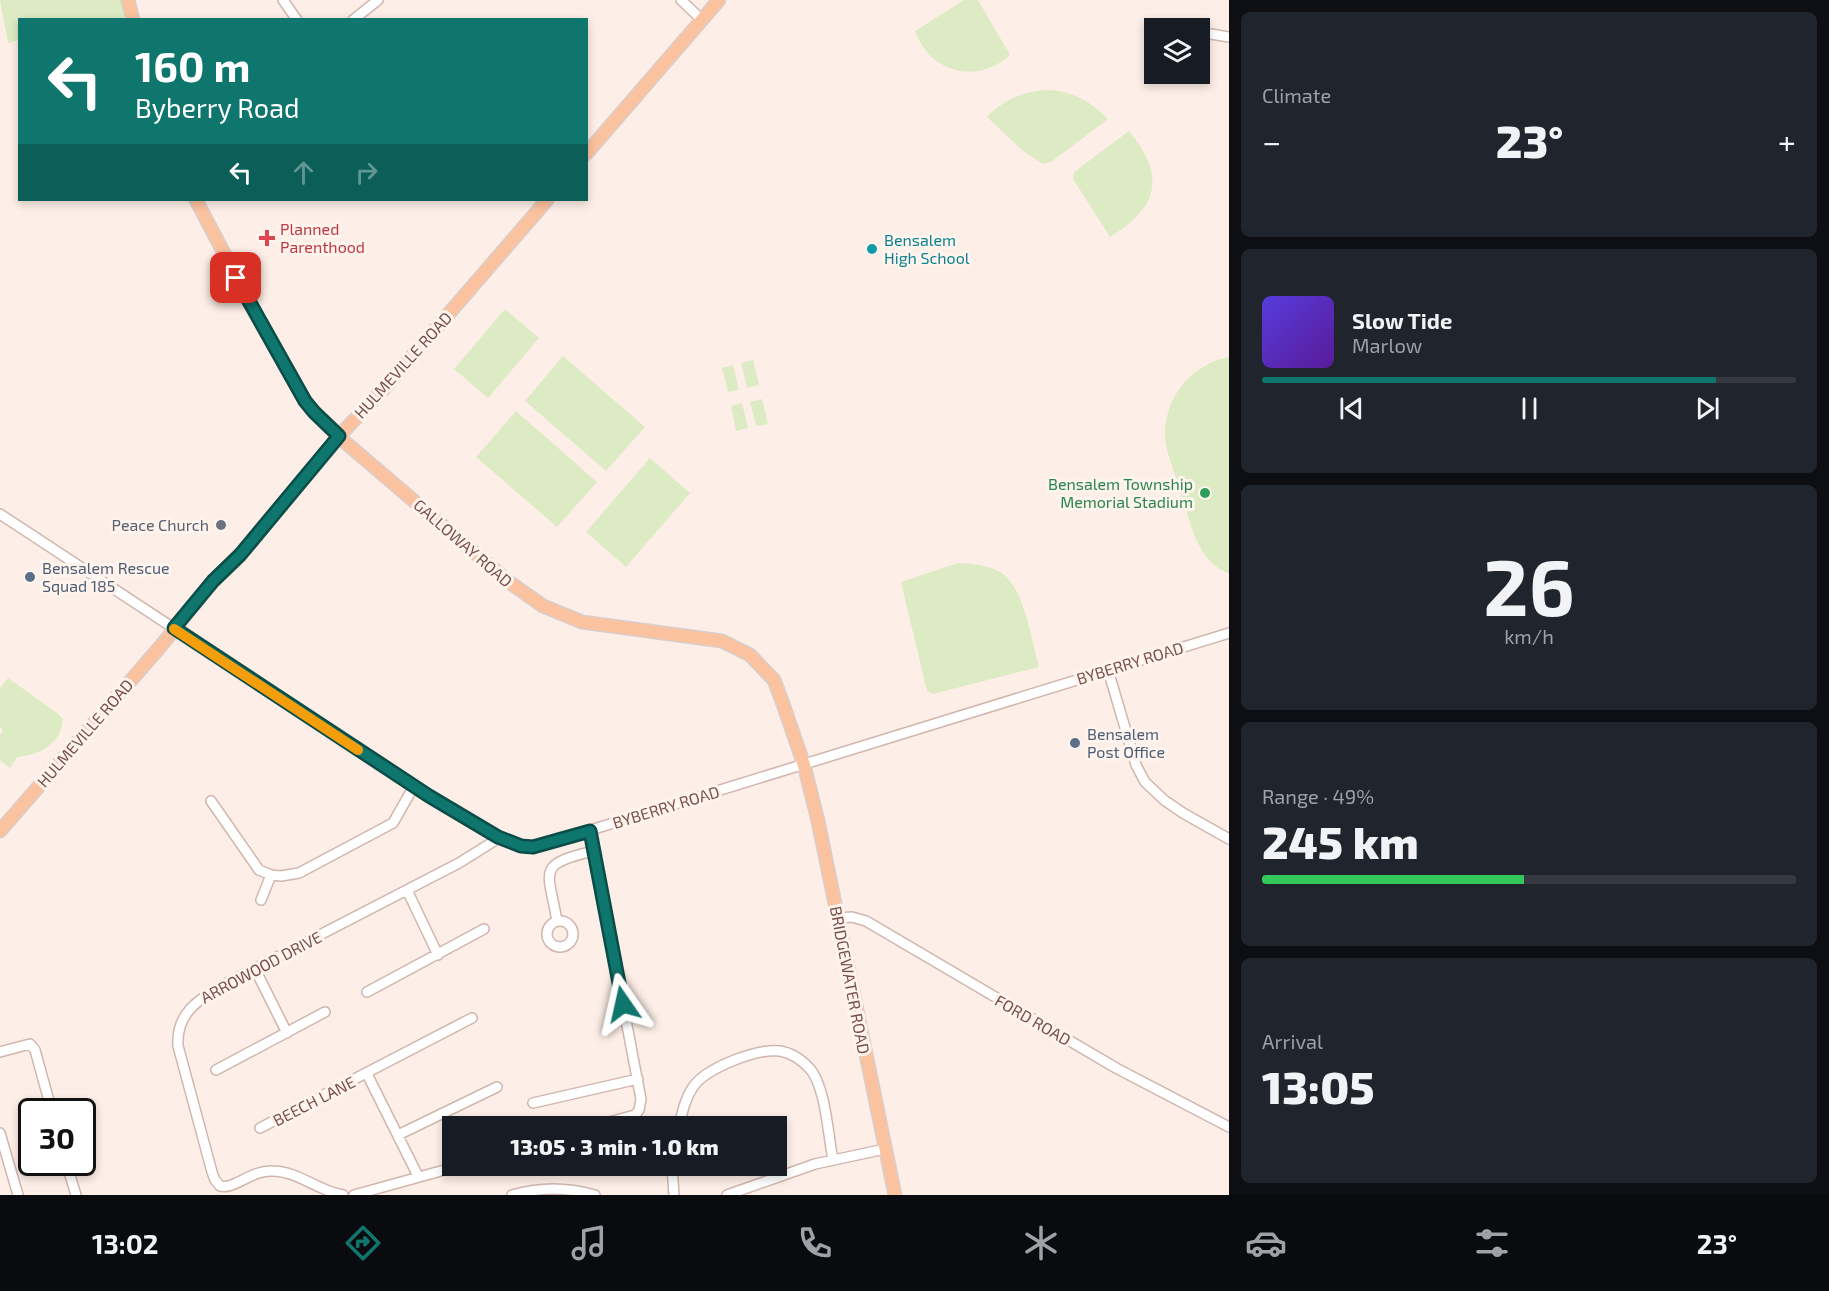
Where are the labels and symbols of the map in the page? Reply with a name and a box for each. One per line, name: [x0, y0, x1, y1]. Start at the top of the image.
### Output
place label: Planned Parenthood: [280, 219, 365, 256]
marker: Planned Parenthood: [258, 229, 276, 247]
place label: Bensalem High School: [884, 230, 970, 267]
marker: Bensalem High School: [865, 242, 879, 256]
pin: [210, 252, 261, 303]
street label: HULMEVILLE ROAD: [350, 308, 455, 422]
place label: Bensalem Township Memorial Stadium: [1048, 474, 1193, 511]
marker: Bensalem Township Memorial Stadium: [1198, 486, 1212, 500]
street label: GALLOWAY ROAD: [410, 495, 516, 591]
place label: Peace Church: [112, 515, 209, 534]
marker: Peace Church: [214, 518, 228, 532]
place label: Bensalem Rescue Squad 185: [42, 558, 170, 595]
marker: Bensalem Rescue Squad 185: [23, 570, 37, 584]
street label: BYBERRY ROAD: [1074, 637, 1186, 688]
street label: HULMEVILLE ROAD: [33, 675, 137, 790]
place label: Bensalem Post Office: [1087, 724, 1165, 761]
marker: Bensalem Post Office: [1068, 736, 1082, 750]
street label: BYBERRY ROAD: [610, 781, 722, 832]
street label: BRIDGEWATER ROAD: [827, 904, 874, 1055]
street label: ARROWOOD DRIVE: [197, 927, 325, 1007]
position arrow: [591, 972, 655, 1036]
street label: FORD ROAD: [992, 990, 1075, 1049]
street label: BEECH LANE: [270, 1072, 358, 1129]
speed limit sign: 30: [18, 1098, 96, 1176]

